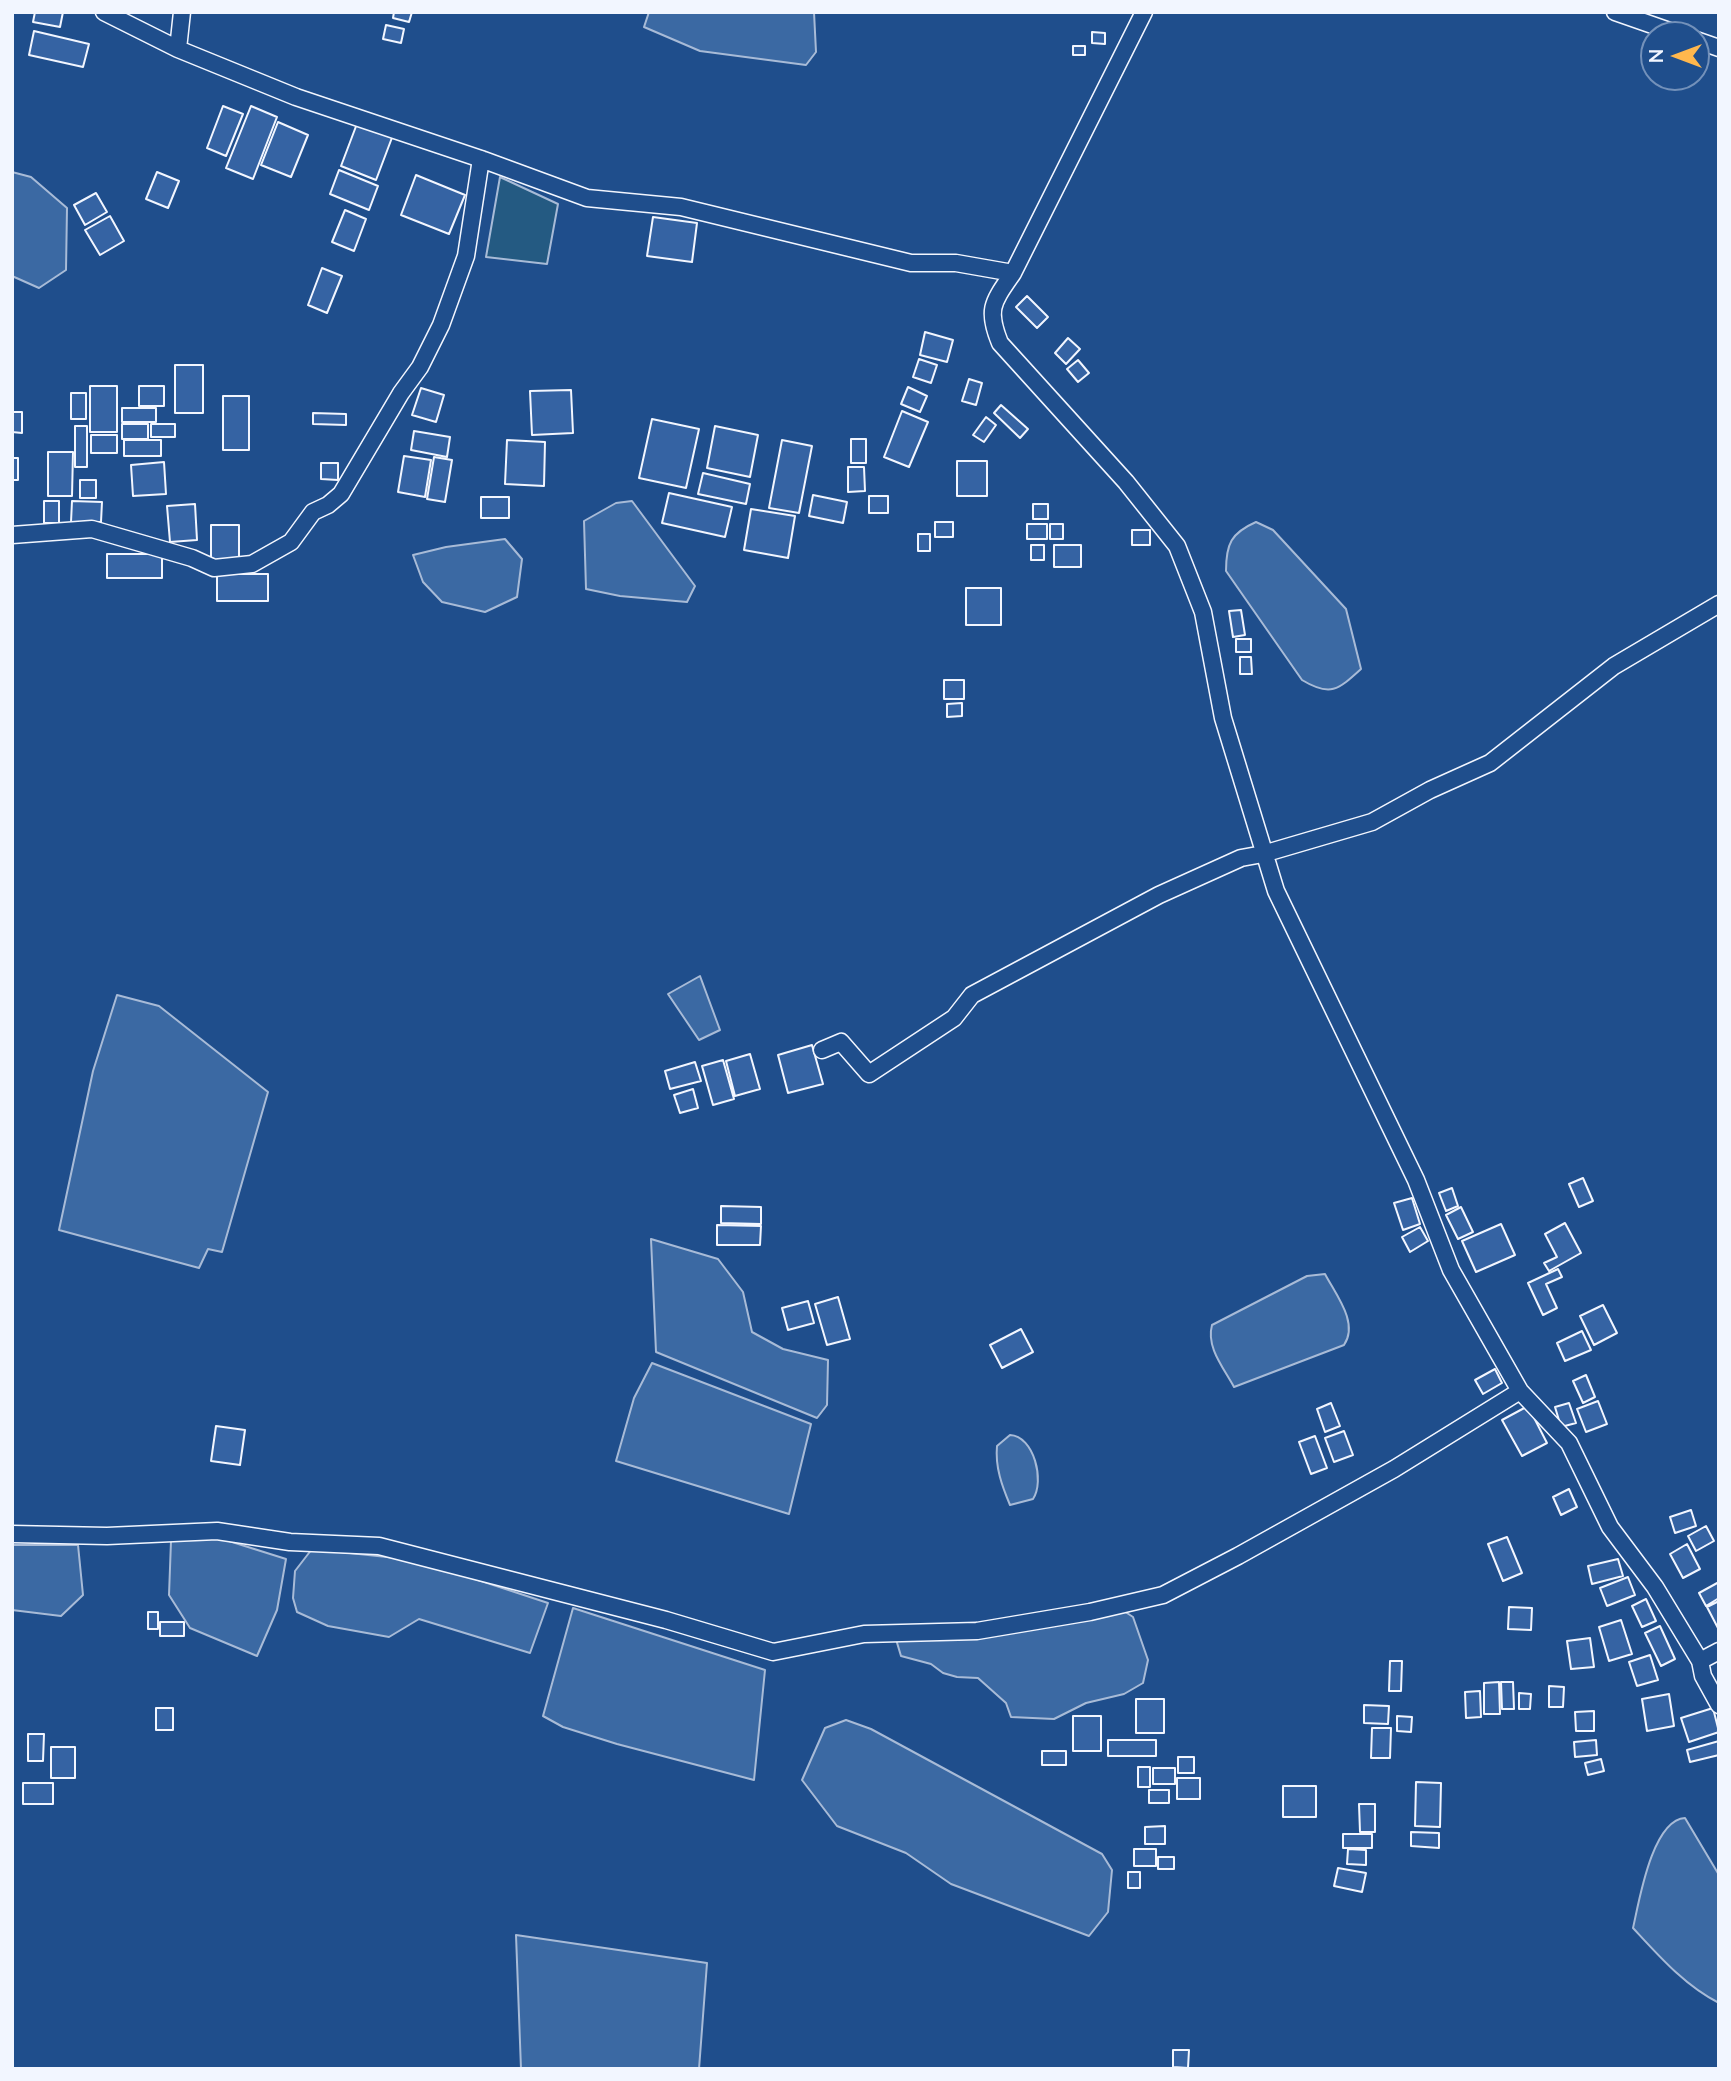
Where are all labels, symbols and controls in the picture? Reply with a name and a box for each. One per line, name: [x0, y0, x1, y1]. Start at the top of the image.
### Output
north arrow: [1640, 21, 1710, 91]
text: N: [1644, 49, 1667, 63]

